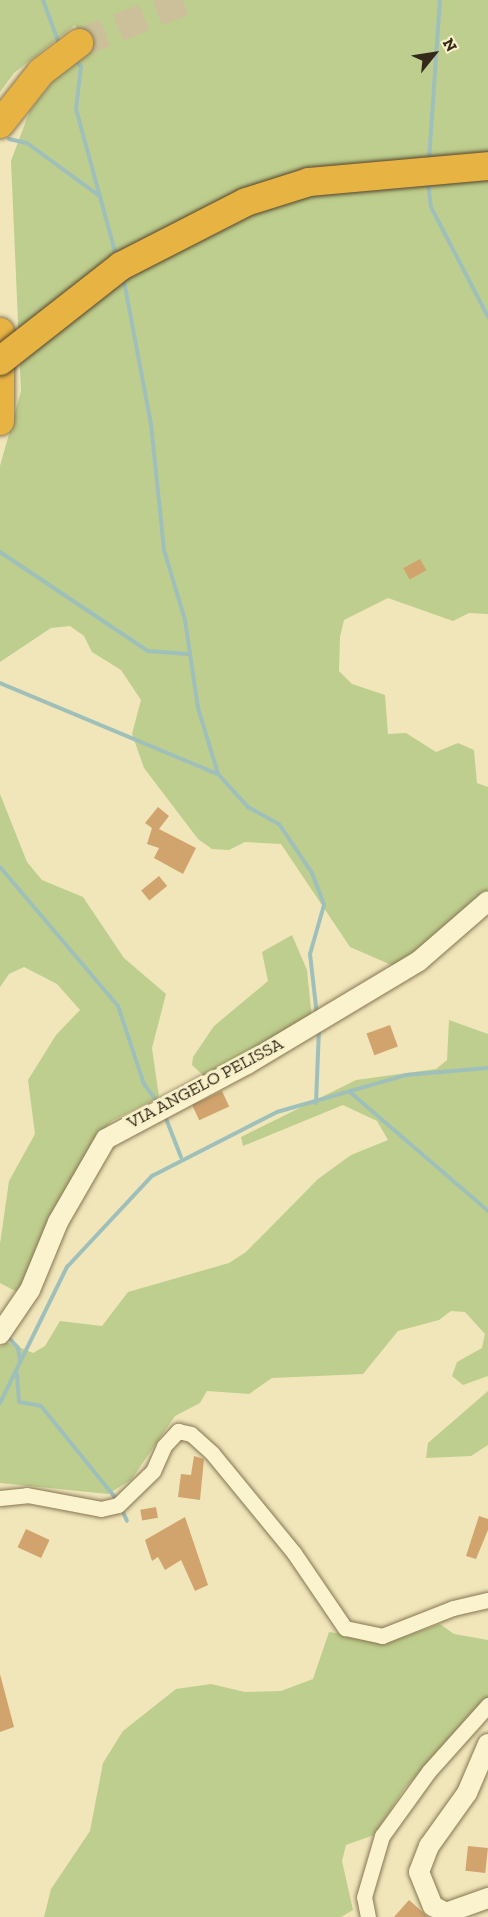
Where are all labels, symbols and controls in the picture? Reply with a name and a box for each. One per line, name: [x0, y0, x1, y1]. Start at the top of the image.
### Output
north arrow: [404, 24, 464, 84]
text: N: [439, 35, 461, 55]
street label: VIA ANGELO PELISSA: [123, 1032, 287, 1134]

